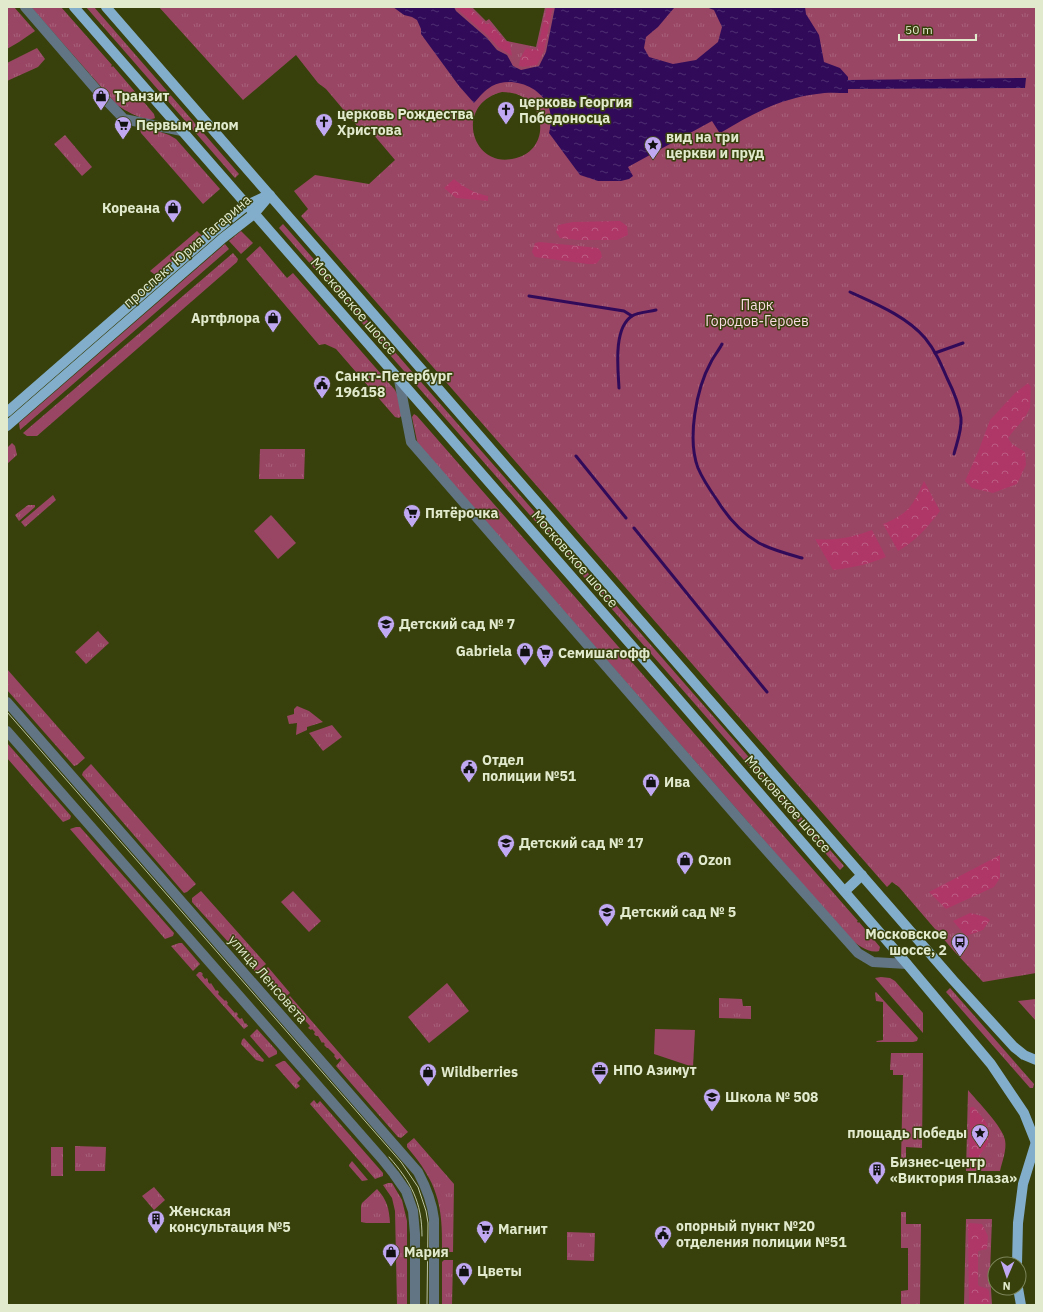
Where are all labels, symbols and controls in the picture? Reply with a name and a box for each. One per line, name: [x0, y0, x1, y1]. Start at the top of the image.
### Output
scale bar: [899, 16, 976, 42]
text: 50 m: [905, 22, 933, 37]
shop icon: Транзит: [91, 86, 111, 111]
place label: Транзит: [114, 87, 170, 105]
place label: церковь Георгия Победоносца: [519, 93, 632, 127]
church icon: церковь Георгия Победоносца: [496, 100, 516, 125]
place label: церковь Рождества Христова: [337, 105, 473, 139]
church icon: церковь Рождества Христова: [314, 112, 334, 137]
supermarket icon: Первым делом: [113, 115, 133, 140]
place label: Первым делом: [136, 116, 239, 134]
place label: вид на три церкви и пруд: [666, 128, 764, 162]
place icon: вид на три церкви и пруд: [643, 135, 663, 160]
street label: проспект Юрия Гагарина: [119, 190, 255, 311]
shop icon: Кореана: [163, 198, 183, 223]
place label: Кореана: [102, 199, 160, 217]
street label: Московское шоссе: [307, 254, 401, 359]
park label: Парк Городов-Героев: [705, 296, 809, 330]
shop icon: Артфлора: [263, 308, 283, 333]
place label: Артфлора: [191, 309, 260, 327]
place label: Санкт-Петербург 196158: [335, 367, 452, 401]
public building icon: Санкт-Петербург 196158: [312, 374, 332, 399]
supermarket icon: Пятёрочка: [402, 503, 422, 528]
place label: Пятёрочка: [425, 504, 498, 522]
street label: Московское шоссе: [528, 507, 622, 612]
school or university icon: Детский сад № 7: [376, 614, 396, 639]
place label: Детский сад № 7: [399, 615, 515, 633]
shop icon: Gabriela: [515, 641, 535, 666]
place label: Gabriela: [456, 642, 512, 660]
supermarket icon: Семишагофф: [535, 643, 555, 668]
place label: Семишагофф: [558, 644, 650, 662]
place label: Отдел полиции №51: [482, 751, 577, 785]
street label: Московское шоссе: [741, 752, 835, 857]
public building icon: Отдел полиции №51: [459, 758, 479, 783]
shop icon: Ива: [641, 772, 661, 797]
place label: Ива: [664, 773, 690, 791]
school or university icon: Детский сад № 17: [496, 833, 516, 858]
place label: Детский сад № 17: [519, 834, 644, 852]
shop icon: Ozon: [675, 850, 695, 875]
place label: Ozon: [698, 851, 731, 869]
school or university icon: Детский сад № 5: [597, 902, 617, 927]
place label: Детский сад № 5: [620, 903, 736, 921]
place label: Московское шоссе, 2: [865, 925, 947, 959]
street label: улица Ленсовета: [225, 931, 312, 1027]
bus stop icon: Московское шоссе, 2: [950, 932, 970, 957]
office icon: НПО Азимут: [590, 1060, 610, 1085]
place label: НПО Азимут: [613, 1061, 697, 1079]
shop icon: Wildberries: [418, 1062, 438, 1087]
place label: Wildberries: [441, 1063, 518, 1081]
school or university icon: Школа № 508: [702, 1087, 722, 1112]
place label: Школа № 508: [725, 1088, 818, 1106]
place icon: площадь Победы: [970, 1123, 990, 1148]
place label: площадь Победы: [847, 1124, 967, 1142]
place label: Бизнес-центр «Виктория Плаза»: [890, 1153, 1017, 1187]
building icon: Бизнес-центр «Виктория Плаза»: [867, 1160, 887, 1185]
place label: Женская консультация №5: [169, 1202, 291, 1236]
building icon: Женская консультация №5: [146, 1209, 166, 1234]
place label: опорный пункт №20 отделения полиции №51: [676, 1217, 847, 1251]
supermarket icon: Магнит: [475, 1219, 495, 1244]
place label: Магнит: [498, 1220, 548, 1238]
public building icon: опорный пункт №20 отделения полиции №51: [653, 1224, 673, 1249]
shop icon: Мария: [381, 1242, 401, 1267]
place label: Мария: [404, 1243, 449, 1261]
north arrow: [987, 1256, 1027, 1296]
shop icon: Цветы: [454, 1261, 474, 1286]
place label: Цветы: [477, 1262, 522, 1280]
text: N: [1002, 1279, 1011, 1293]

